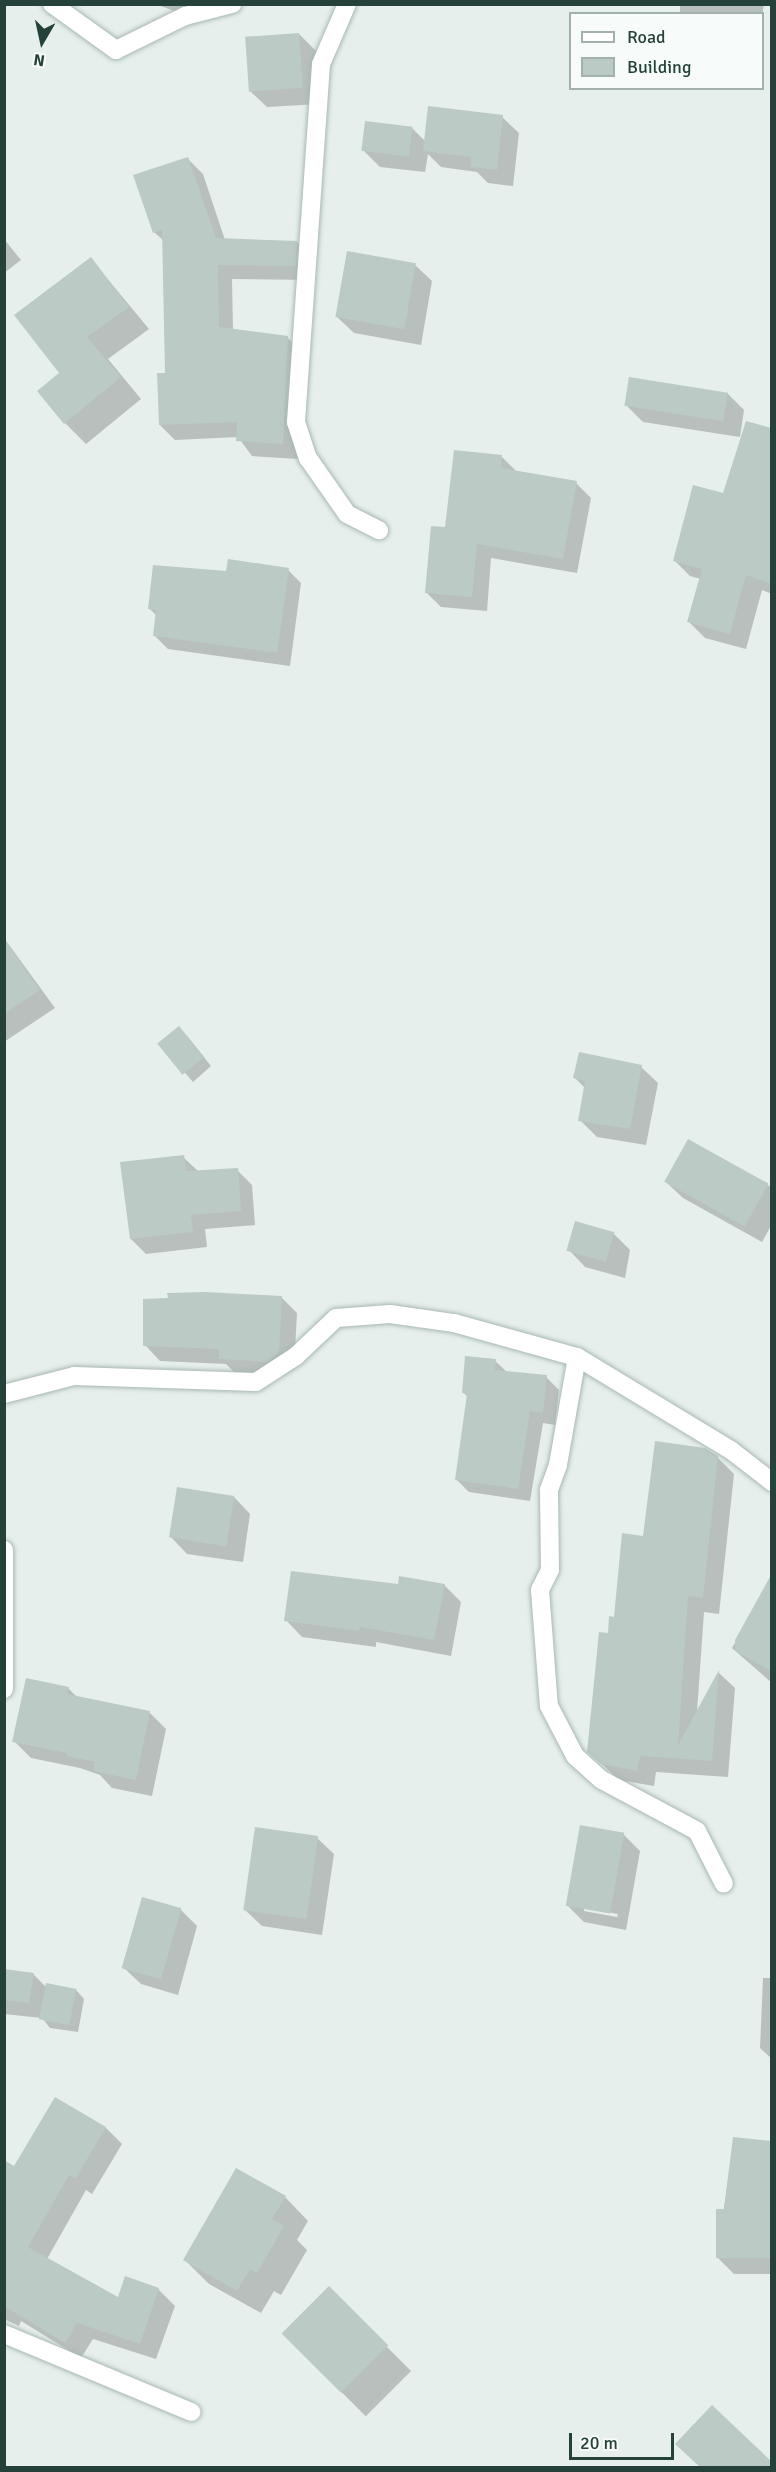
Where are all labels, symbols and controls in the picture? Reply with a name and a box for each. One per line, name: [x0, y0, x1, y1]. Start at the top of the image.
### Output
north arrow: [12, 12, 72, 72]
legend: [569, 12, 764, 90]
text: Road: [627, 26, 666, 48]
text: N: [32, 49, 46, 71]
text: Building: [627, 56, 691, 78]
scale bar: [572, 2421, 677, 2459]
text: 20 m: [580, 2432, 618, 2454]

